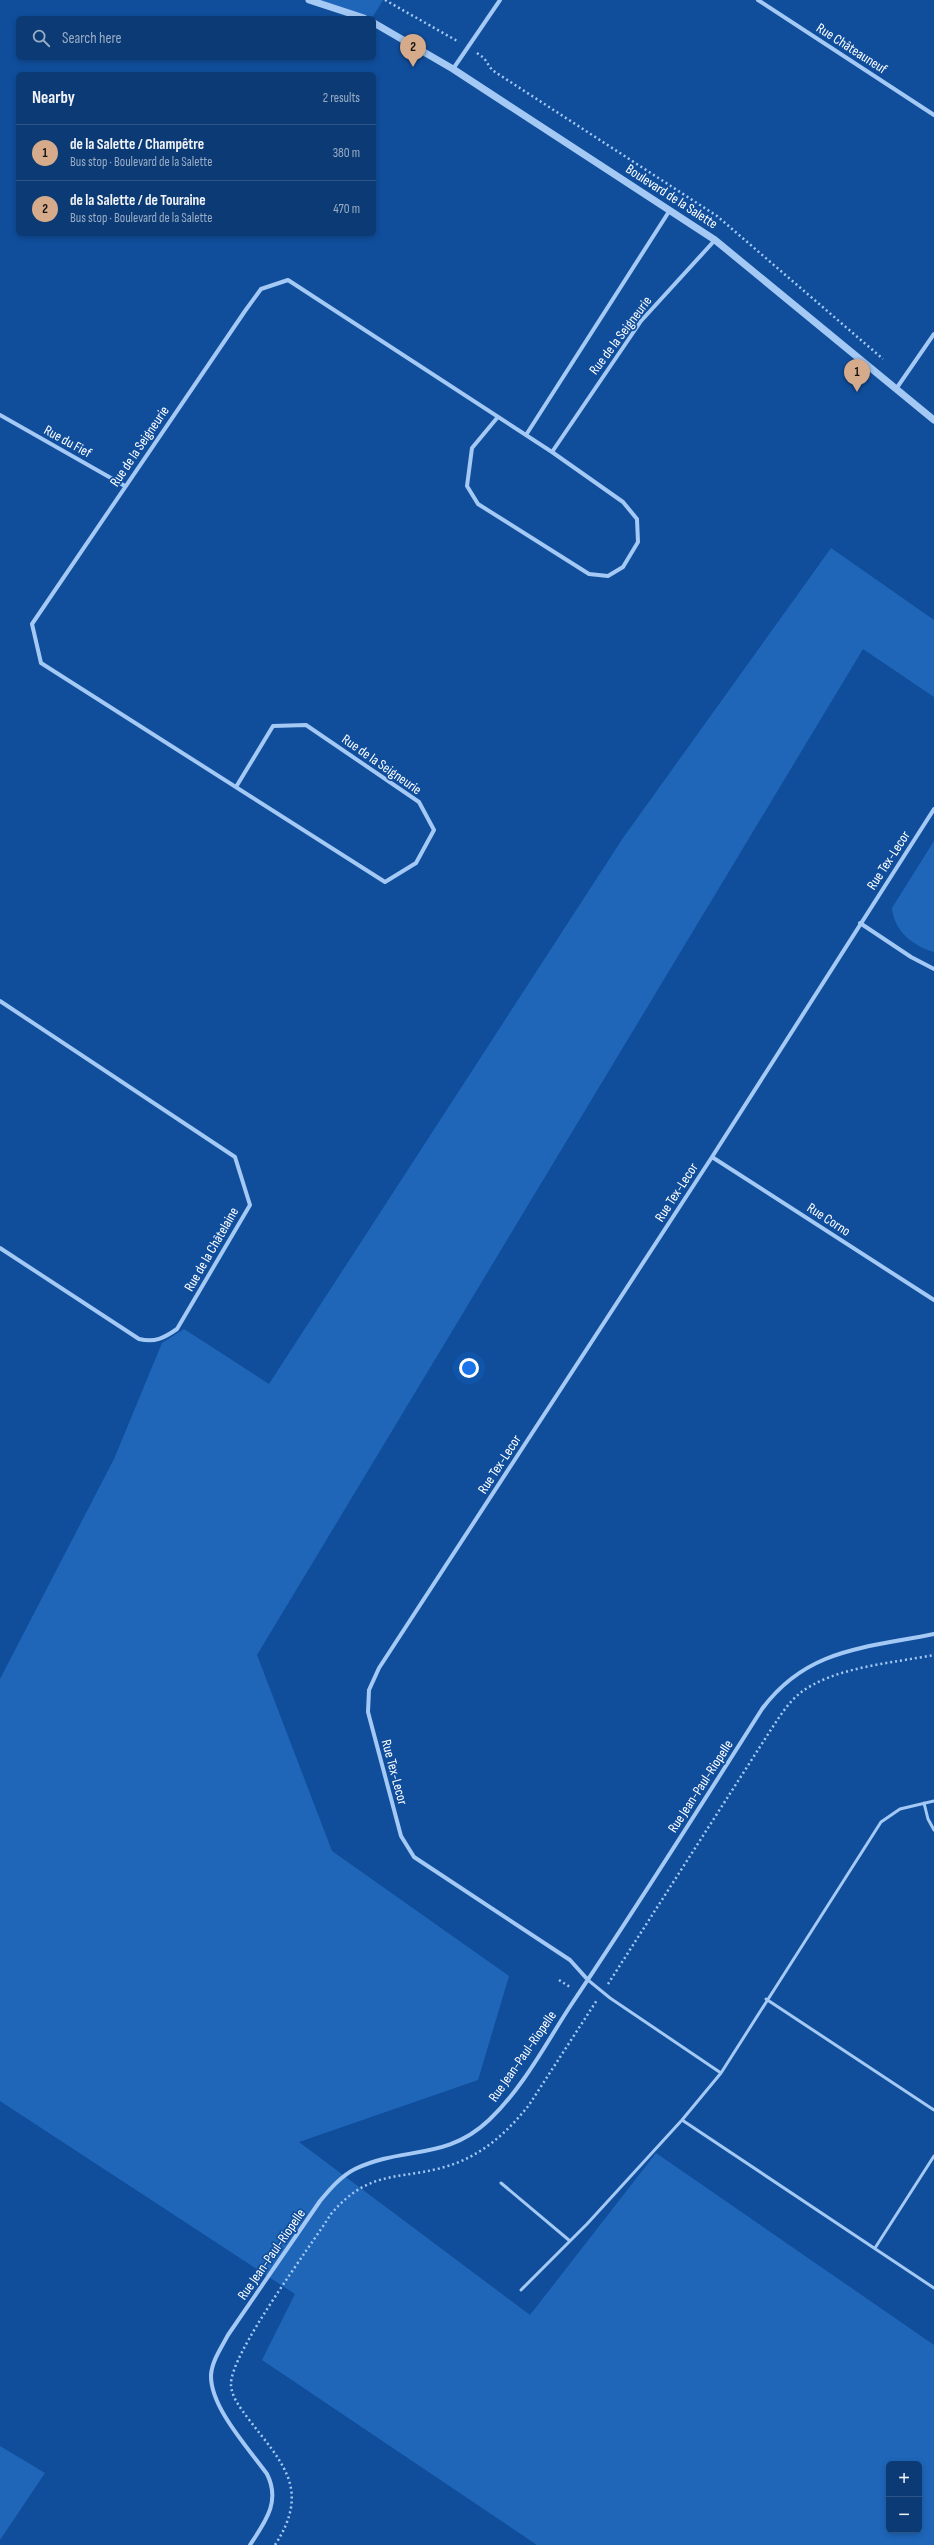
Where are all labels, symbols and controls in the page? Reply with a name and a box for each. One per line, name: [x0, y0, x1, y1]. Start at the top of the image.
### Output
search box: [16, 16, 376, 60]
street label: Rue Châteauneuf: [813, 19, 891, 78]
icon: search: [30, 27, 52, 49]
text: Search here: [62, 29, 122, 48]
pin: 2: [400, 34, 426, 67]
text: Nearby: [32, 88, 75, 108]
text: 2 results: [323, 90, 360, 106]
text: de la Salette / Champêtre: [70, 135, 204, 154]
text: 1: [42, 145, 48, 161]
text: 380 m: [333, 145, 360, 161]
text: Bus stop · Boulevard de la Salette: [70, 154, 212, 170]
street label: Boulevard de la Salette: [623, 160, 721, 232]
text: de la Salette / de Touraine: [70, 191, 206, 210]
text: 2: [42, 201, 48, 217]
text: 470 m: [333, 201, 360, 217]
text: Bus stop · Boulevard de la Salette: [70, 210, 212, 226]
street label: Rue de la Seigneurie: [585, 293, 655, 378]
pin: 1: [844, 359, 870, 392]
street label: Rue de la Seigneurie: [106, 403, 173, 490]
street label: Rue du Fief: [41, 421, 95, 462]
street label: Rue de la Seigneurie: [338, 731, 425, 798]
street label: Rue Tex-Lecor: [863, 828, 914, 893]
street label: Rue Tex-Lecor: [651, 1160, 702, 1225]
street label: Rue Corno: [804, 1199, 854, 1240]
street label: Rue de la Châtelaine: [181, 1204, 242, 1294]
your location: [459, 1358, 479, 1378]
street label: Rue Tex-Lecor: [474, 1432, 525, 1497]
street label: Rue Jean-Paul-Riopelle: [664, 1737, 737, 1836]
street label: Rue Tex-Lecor: [378, 1738, 411, 1807]
street label: Rue Jean-Paul-Riopelle: [485, 2008, 560, 2105]
street label: Rue Jean-Paul-Riopelle: [234, 2206, 309, 2303]
map controls: [886, 2461, 922, 2533]
button: +: [886, 2461, 922, 2497]
button: −: [886, 2497, 922, 2533]

